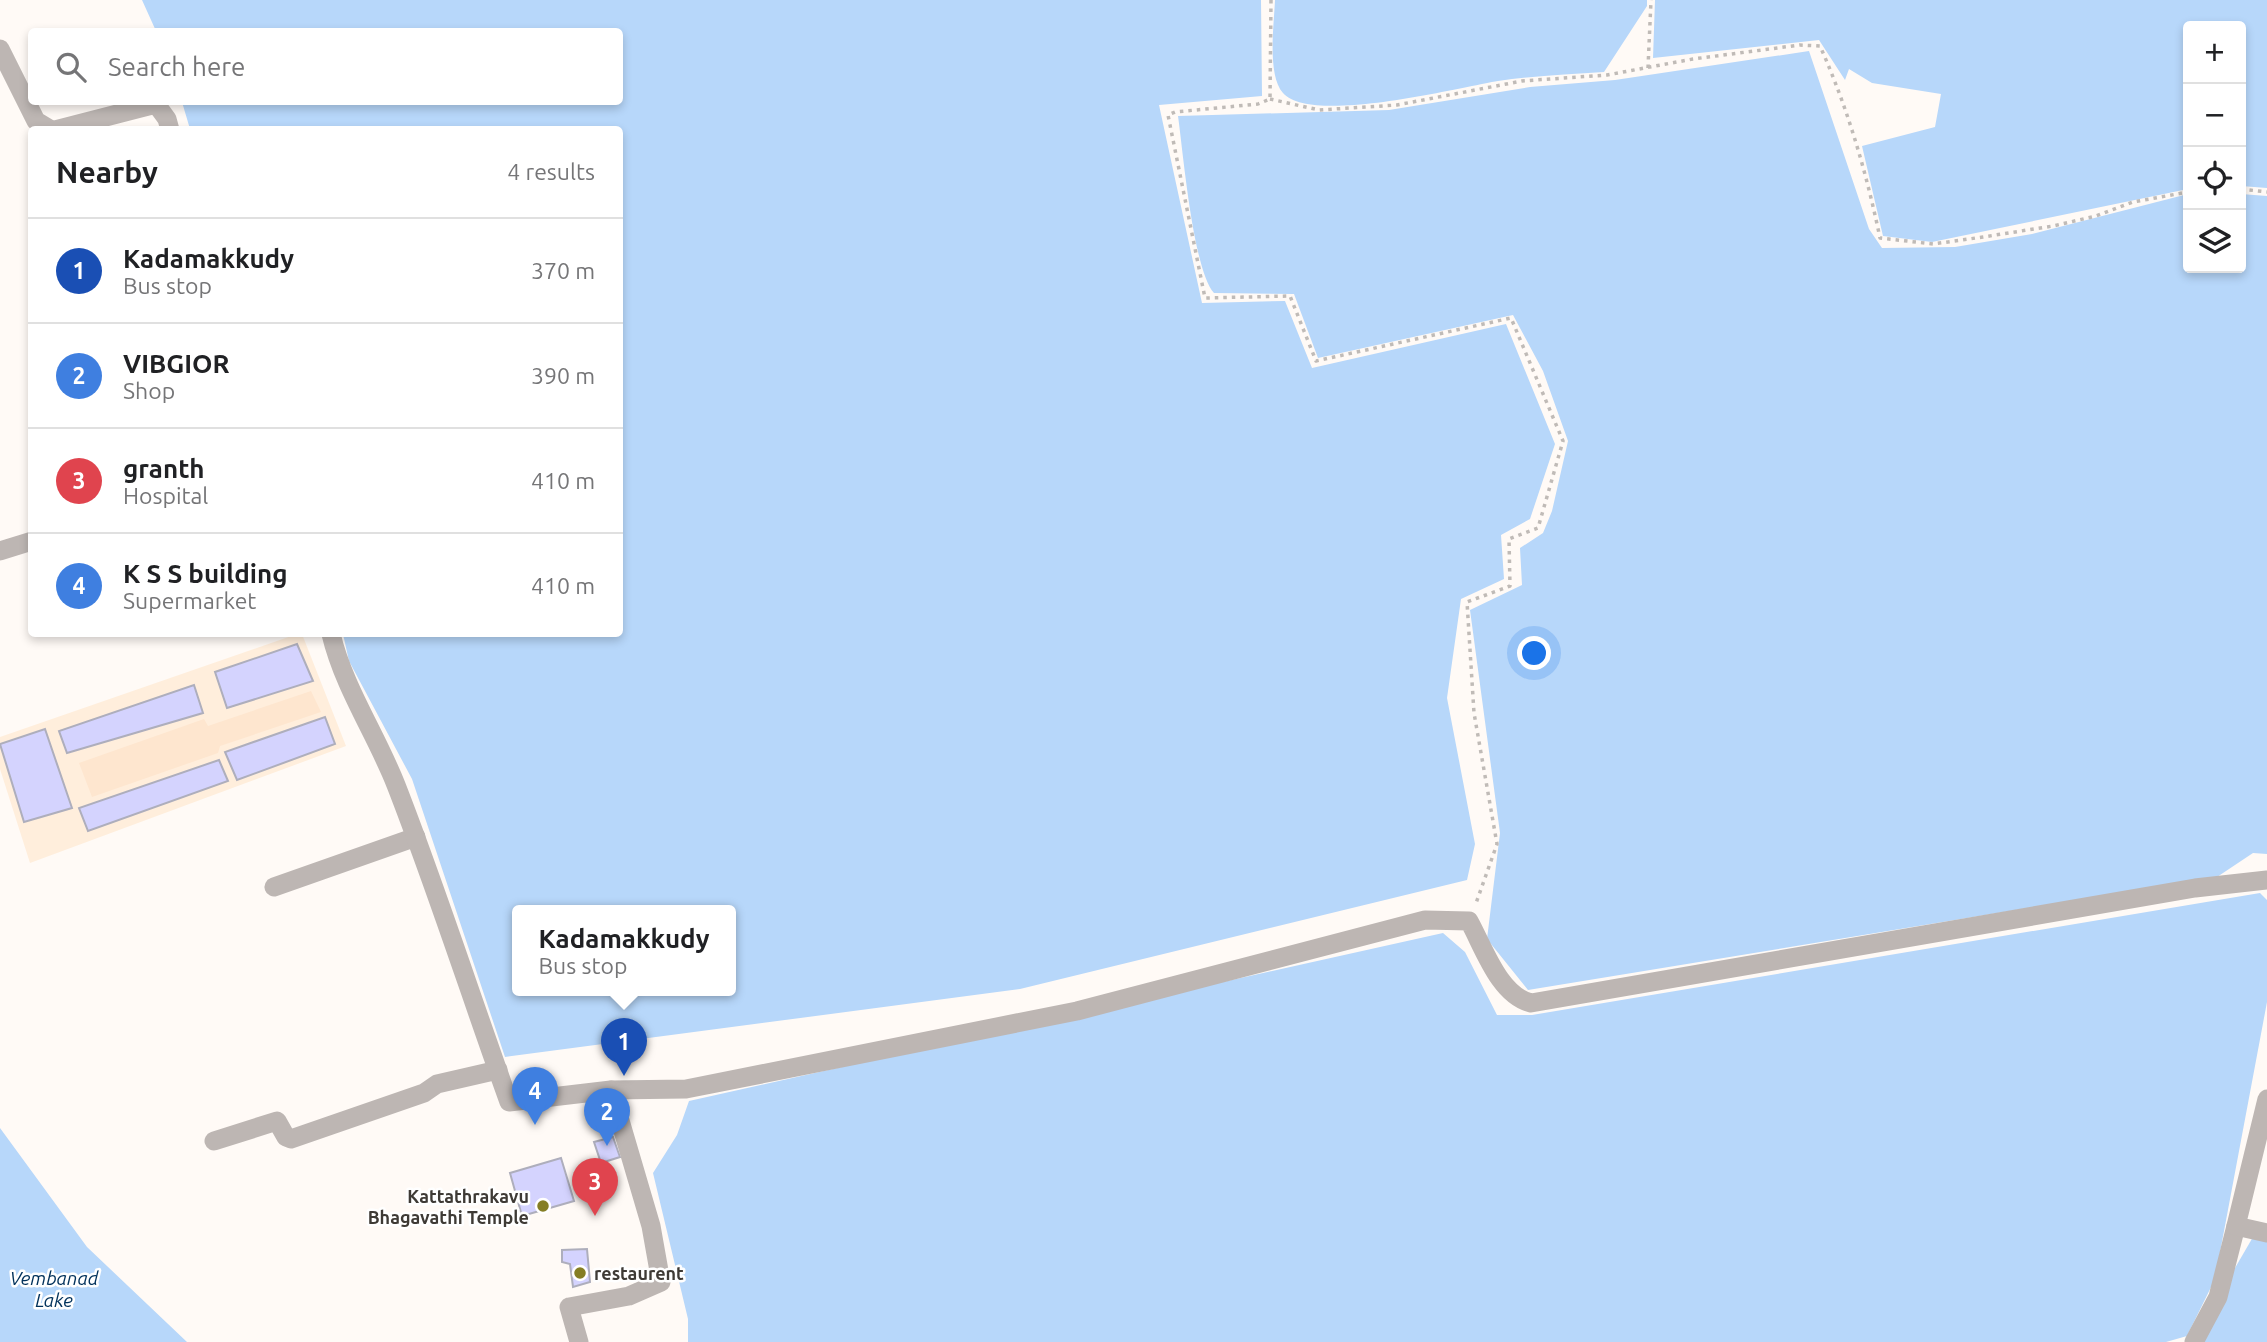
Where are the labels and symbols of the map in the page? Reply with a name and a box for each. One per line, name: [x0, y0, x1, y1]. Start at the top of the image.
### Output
your location: [1517, 636, 1551, 670]
pin: 1: [601, 1018, 647, 1076]
pin: 4: [512, 1067, 558, 1125]
pin: 2: [584, 1088, 630, 1146]
pin: 3: [572, 1158, 618, 1216]
place label: Kattathrakavu Bhagavathi Temple: [368, 1186, 529, 1227]
marker: Kattathrakavu Bhagavathi Temple: [535, 1198, 551, 1214]
place label: restaurent: [594, 1263, 684, 1283]
marker: restaurent: [572, 1265, 588, 1281]
water label: Vembanad Lake: [10, 1267, 100, 1311]

